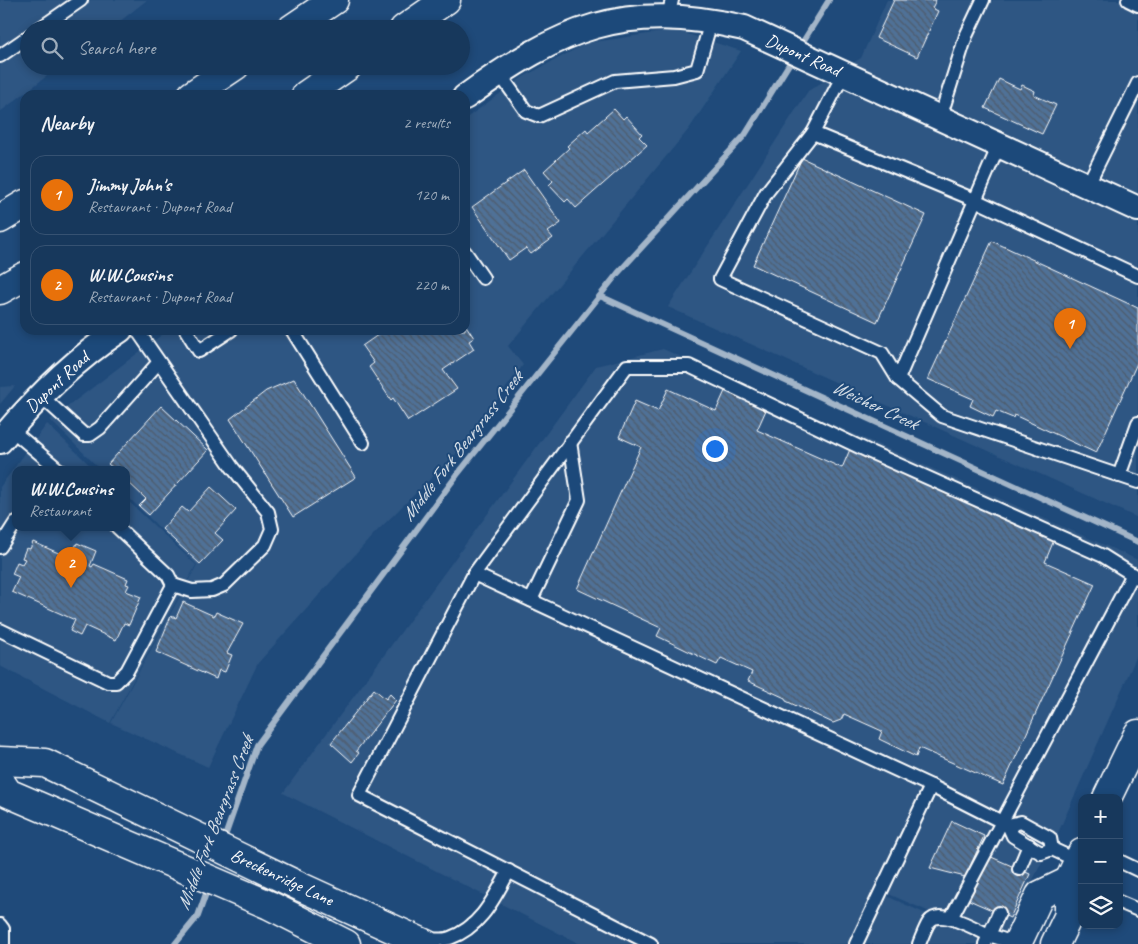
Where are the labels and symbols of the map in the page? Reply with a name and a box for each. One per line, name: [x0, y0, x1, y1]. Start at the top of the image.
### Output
street label: Dupont Road: [762, 29, 846, 82]
pin: 1: [1054, 308, 1086, 349]
street label: Dupont Road: [20, 345, 96, 417]
water label: Middle Fork Beargrass Creek: [396, 363, 531, 526]
water label: Weicher Creek: [828, 375, 924, 437]
your location: [702, 436, 728, 462]
pin: 2: [55, 547, 87, 588]
water label: Middle Fork Beargrass Creek: [171, 729, 261, 913]
street label: Breckenridge Lane: [227, 844, 338, 911]

